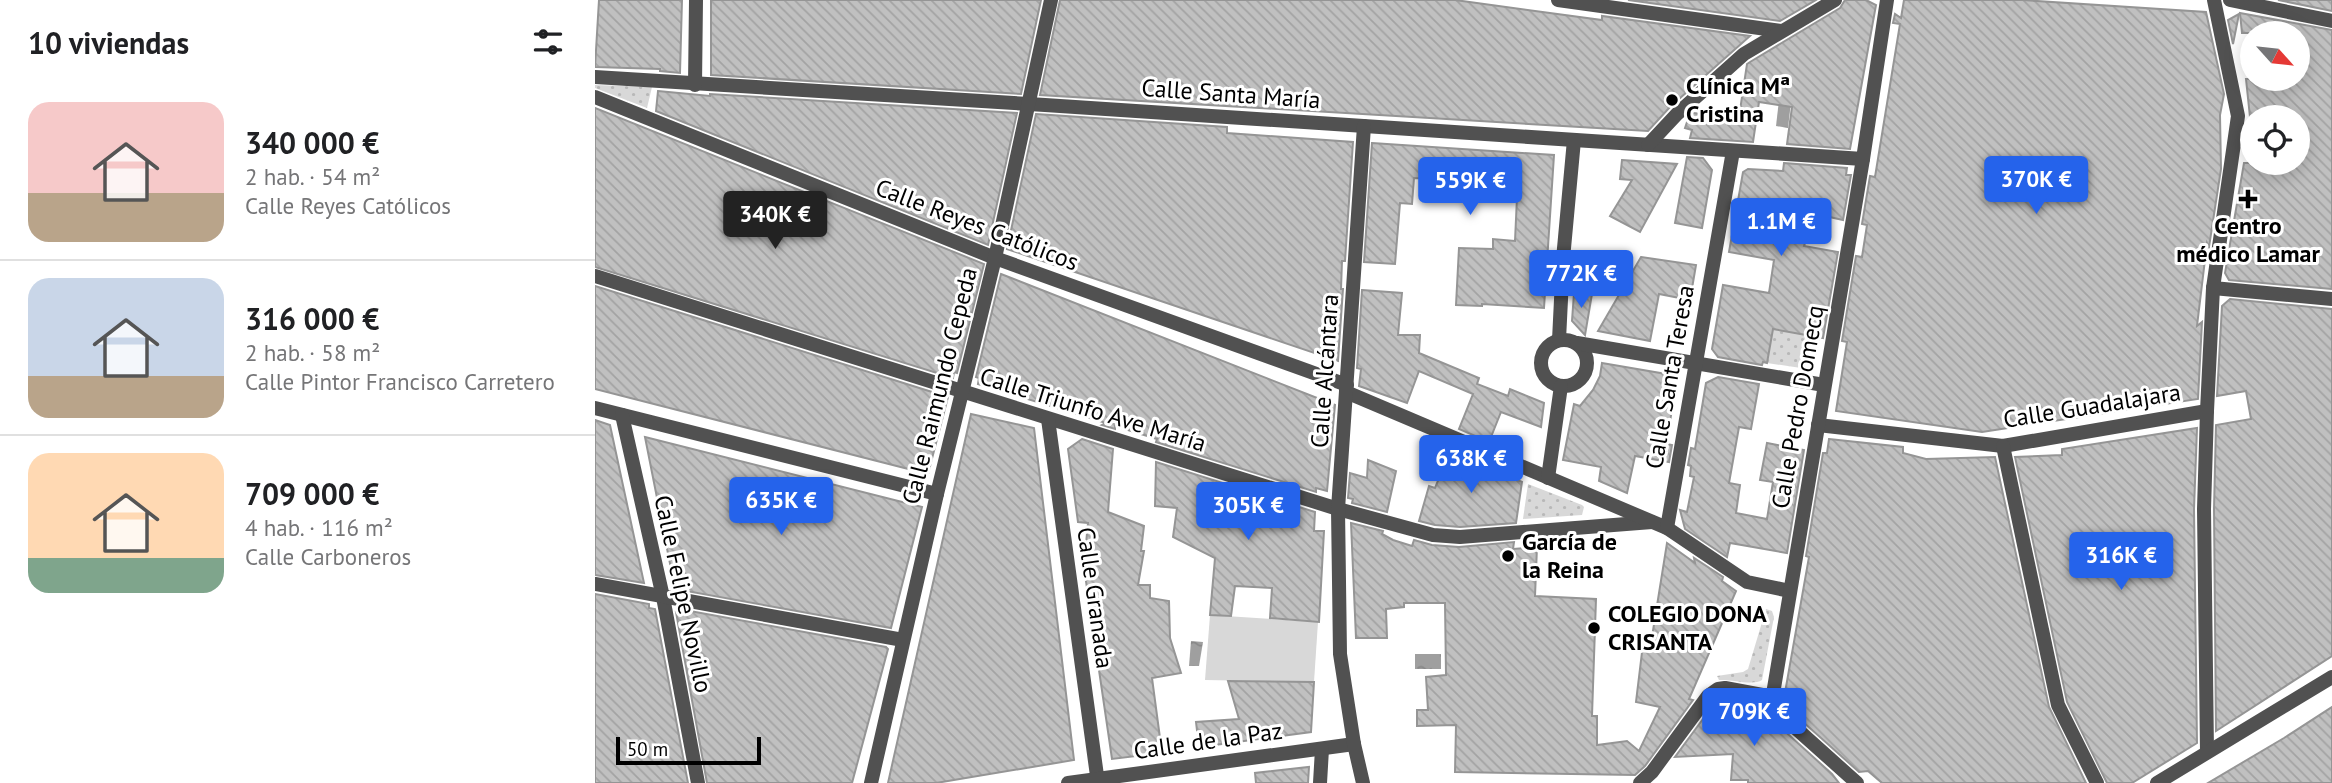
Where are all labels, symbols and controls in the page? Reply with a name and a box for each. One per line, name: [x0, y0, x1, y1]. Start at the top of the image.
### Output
north arrow: [2240, 21, 2310, 91]
map controls: [2240, 21, 2310, 175]
text: 10 viviendas: [28, 23, 189, 62]
icon: filters: [529, 23, 567, 61]
place label: Clínica Mª Cristina: [1686, 70, 1790, 129]
street label: Calle Santa María: [1140, 72, 1322, 115]
marker: Clínica Mª Cristina: [1664, 92, 1680, 108]
button: locate: [2240, 105, 2310, 175]
text: 340 000 €: [245, 123, 379, 162]
icon: home: [84, 130, 168, 214]
pin: 370K €: [1979, 156, 2093, 216]
pin: 559K €: [1413, 158, 1527, 217]
text: 2 hab. · 54 m²: [245, 162, 380, 191]
text: 370K €: [2000, 164, 2072, 193]
text: 559K €: [1434, 165, 1506, 194]
street label: Calle Reyes Católicos: [871, 172, 1083, 278]
marker: Centro médico Lamar: [2238, 189, 2258, 209]
text: Calle Reyes Católicos: [245, 191, 451, 220]
pin: 340K €: [718, 191, 832, 251]
pin: 1.1M €: [1724, 198, 1838, 258]
text: 340K €: [739, 199, 811, 228]
text: 1.1M €: [1746, 206, 1816, 235]
place label: Centro médico Lamar: [2176, 210, 2320, 269]
pin: 772K €: [1524, 250, 1638, 310]
text: 772K €: [1545, 258, 1617, 287]
street label: Calle Raimundo Cepeda: [895, 264, 984, 508]
street label: Calle Santa Teresa: [1638, 283, 1701, 471]
street label: Calle Alcántara: [1304, 293, 1345, 449]
text: 316 000 €: [245, 299, 379, 338]
street label: Calle Pedro Domecq: [1764, 303, 1831, 511]
icon: home: [84, 306, 168, 390]
text: 2 hab. · 58 m²: [245, 338, 380, 367]
street label: Calle Triunfo Ave María: [976, 360, 1210, 459]
text: Calle Pintor Francisco Carretero: [245, 367, 555, 396]
street label: Calle Guadalajara: [2001, 376, 2183, 435]
pin: 638K €: [1414, 435, 1528, 495]
text: 638K €: [1435, 443, 1507, 472]
text: 709 000 €: [245, 474, 379, 513]
pin: 635K €: [724, 477, 838, 537]
icon: home: [84, 481, 168, 565]
pin: 305K €: [1191, 482, 1305, 542]
text: 635K €: [745, 485, 817, 514]
text: 305K €: [1212, 490, 1284, 519]
street label: Calle Felipe Novillo: [647, 492, 720, 695]
text: 4 hab. · 116 m²: [245, 513, 393, 542]
street label: Calle Granada: [1070, 525, 1121, 671]
place label: García de la Reina: [1522, 526, 1617, 585]
pin: 316K €: [2064, 532, 2178, 592]
text: 316K €: [2085, 540, 2157, 569]
text: Calle Carboneros: [245, 542, 411, 571]
marker: García de la Reina: [1500, 548, 1516, 564]
place label: COLEGIO DONA CRISANTA: [1608, 598, 1767, 657]
marker: COLEGIO DONA CRISANTA: [1586, 620, 1602, 636]
pin: 709K €: [1697, 688, 1811, 748]
text: 709K €: [1718, 696, 1790, 725]
street label: Calle de la Paz: [1132, 715, 1284, 766]
scale bar: [616, 734, 761, 766]
text: 50 m: [627, 737, 668, 761]

